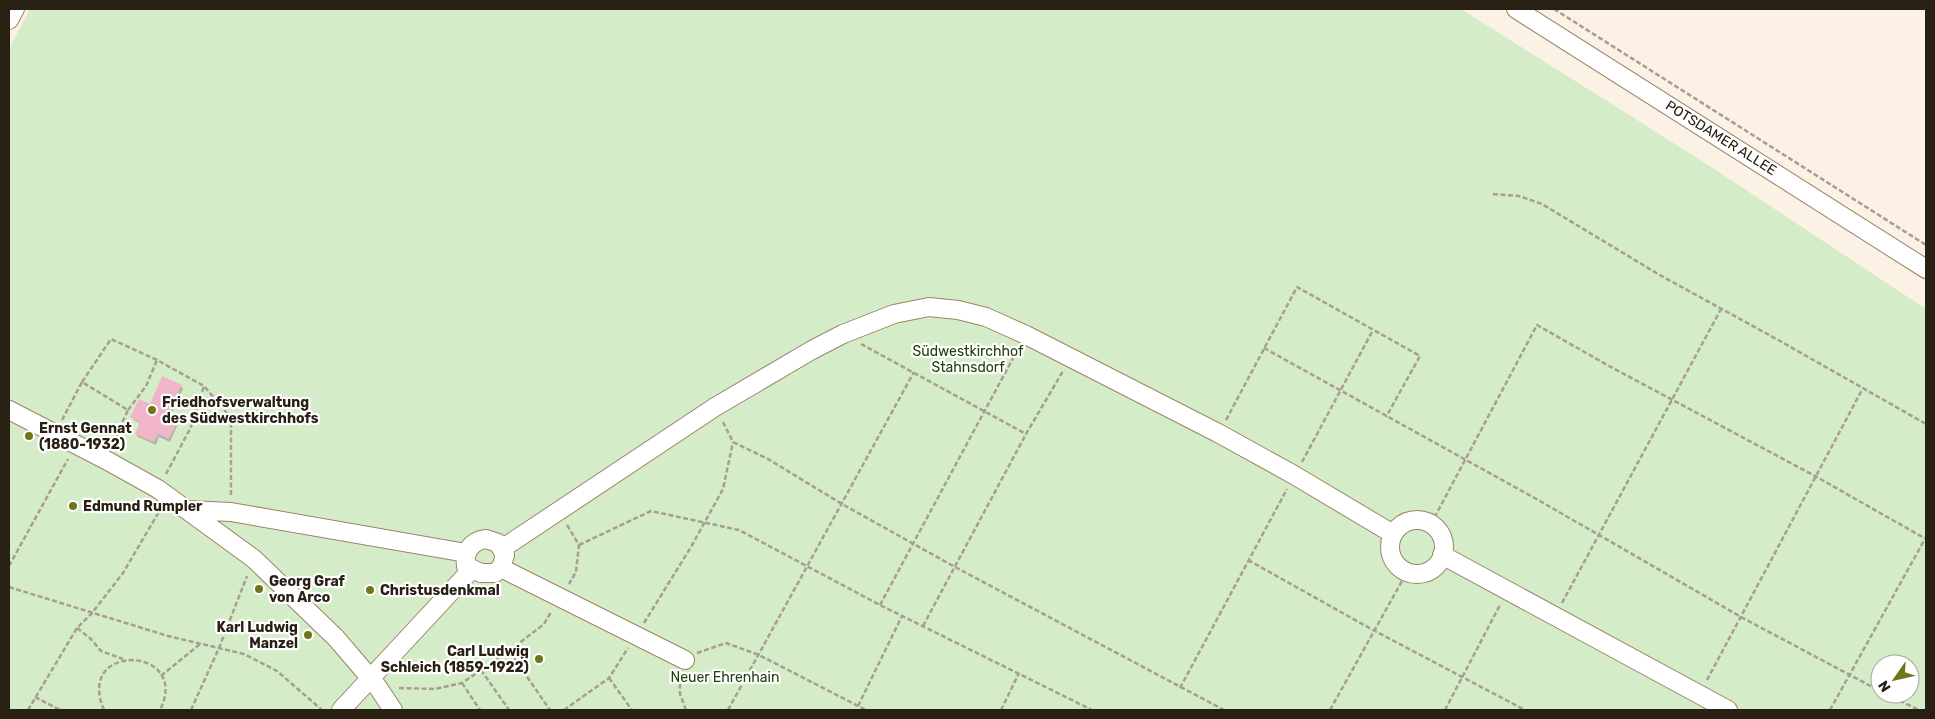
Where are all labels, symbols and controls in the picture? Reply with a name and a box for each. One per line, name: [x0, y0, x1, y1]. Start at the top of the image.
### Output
street label: POTSDAMER ALLEE: [1662, 97, 1780, 179]
park label: Südwestkirchhof Stahnsdorf: [913, 343, 1024, 376]
place label: Friedhofsverwaltung des Südwestkirchhofs: [162, 394, 319, 427]
marker: Friedhofsverwaltung des Südwestkirchhofs: [146, 404, 158, 416]
place label: Ernst Gennat (1880-1932): [39, 420, 132, 453]
marker: Ernst Gennat (1880-1932): [23, 430, 35, 442]
place label: Edmund Rumpler: [83, 498, 203, 515]
marker: Edmund Rumpler: [67, 500, 79, 512]
place label: Georg Graf von Arco: [269, 573, 346, 606]
place label: Christusdenkmal: [380, 582, 500, 599]
marker: Georg Graf von Arco: [253, 583, 265, 595]
marker: Christusdenkmal: [364, 584, 376, 596]
place label: Karl Ludwig Manzel: [217, 619, 298, 652]
marker: Karl Ludwig Manzel: [302, 629, 314, 641]
place label: Carl Ludwig Schleich (1859-1922): [381, 643, 529, 676]
marker: Carl Ludwig Schleich (1859-1922): [533, 653, 545, 665]
north arrow: [1870, 654, 1920, 704]
park label: Neuer Ehrenhain: [671, 669, 779, 686]
text: N: [1875, 677, 1895, 695]

